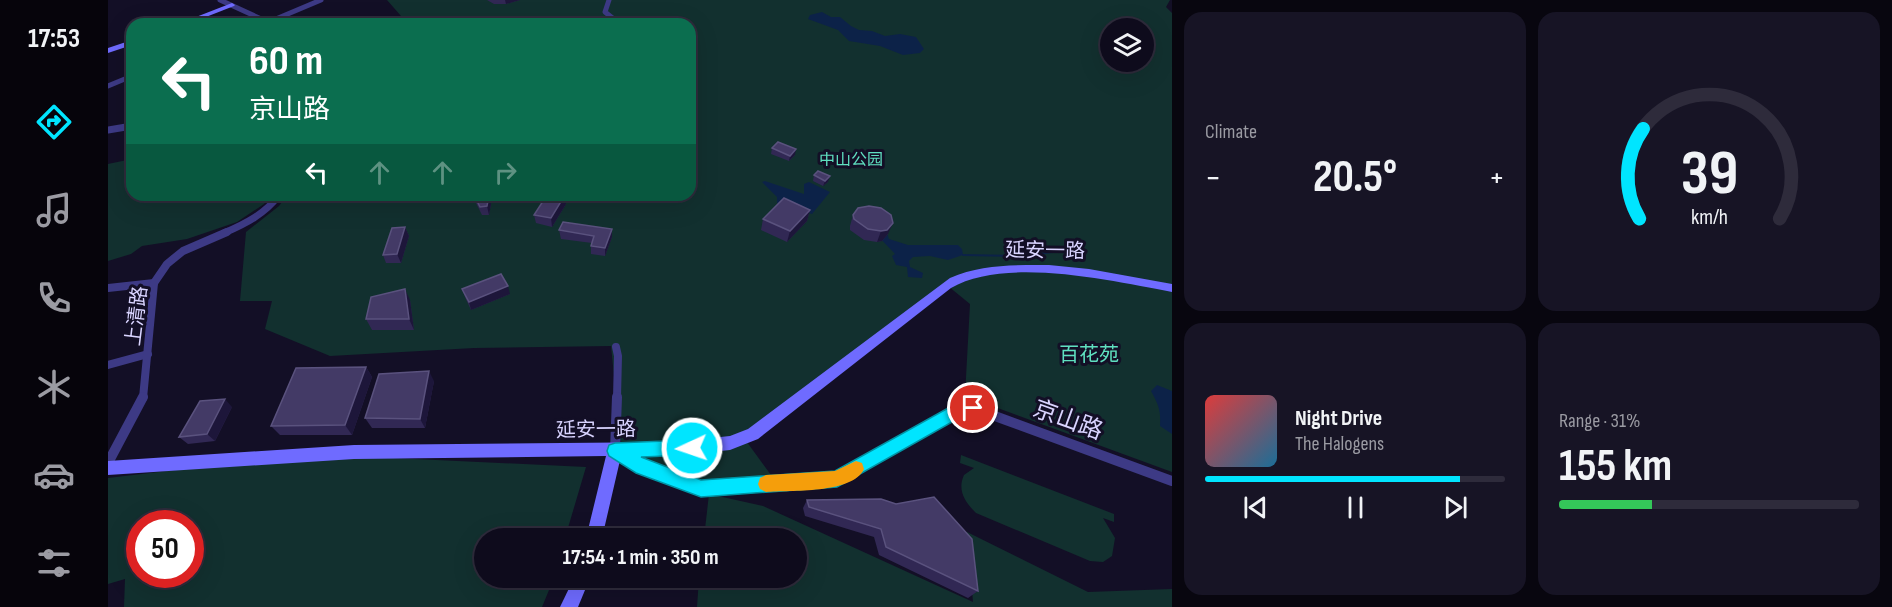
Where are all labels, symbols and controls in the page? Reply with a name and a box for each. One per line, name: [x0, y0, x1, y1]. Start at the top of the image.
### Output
map controls: [1100, 18, 1154, 72]
button: layers: [1100, 18, 1154, 72]
text: 17:53: [28, 23, 80, 55]
text: 60 m: [249, 36, 323, 87]
icon: left: [150, 42, 228, 120]
text: 京山路: [249, 94, 330, 126]
icon: directions: [33, 101, 75, 143]
text: Climate: [1205, 120, 1257, 144]
text: 39: [1680, 137, 1738, 212]
text: 20.5°: [1313, 150, 1397, 205]
park label: 中山公园: [819, 151, 883, 170]
icon: left: [300, 156, 333, 189]
icon: ahead: [363, 156, 396, 189]
icon: ahead: [426, 156, 459, 189]
icon: right: [489, 156, 522, 189]
text: −: [1205, 158, 1221, 198]
text: +: [1489, 158, 1505, 198]
icon: music: [33, 189, 75, 231]
text: km/h: [1690, 205, 1728, 230]
street label: 延安一路: [1005, 238, 1085, 264]
icon: phone: [33, 277, 75, 319]
street label: 上清路: [121, 285, 153, 347]
park label: 百花苑: [1059, 343, 1119, 367]
icon: climate: [33, 366, 75, 408]
pin: [947, 382, 998, 433]
icon: arrive: [956, 391, 989, 424]
street label: 京山路: [1029, 394, 1107, 446]
text: Night Drive: [1295, 405, 1382, 432]
text: Range · 31%: [1559, 409, 1640, 433]
position arrow: [660, 416, 724, 480]
street label: 延安一路: [556, 417, 636, 443]
text: The Halogens: [1295, 432, 1384, 456]
text: 155 km: [1559, 439, 1672, 494]
icon: car: [33, 454, 75, 496]
icon: previous: [1239, 491, 1272, 524]
icon: pause: [1339, 491, 1372, 524]
icon: next: [1439, 491, 1472, 524]
speed limit sign: 50: [126, 510, 204, 588]
icon: filters: [33, 542, 75, 584]
text: 17:54 · 1 min · 350 m: [563, 544, 718, 571]

